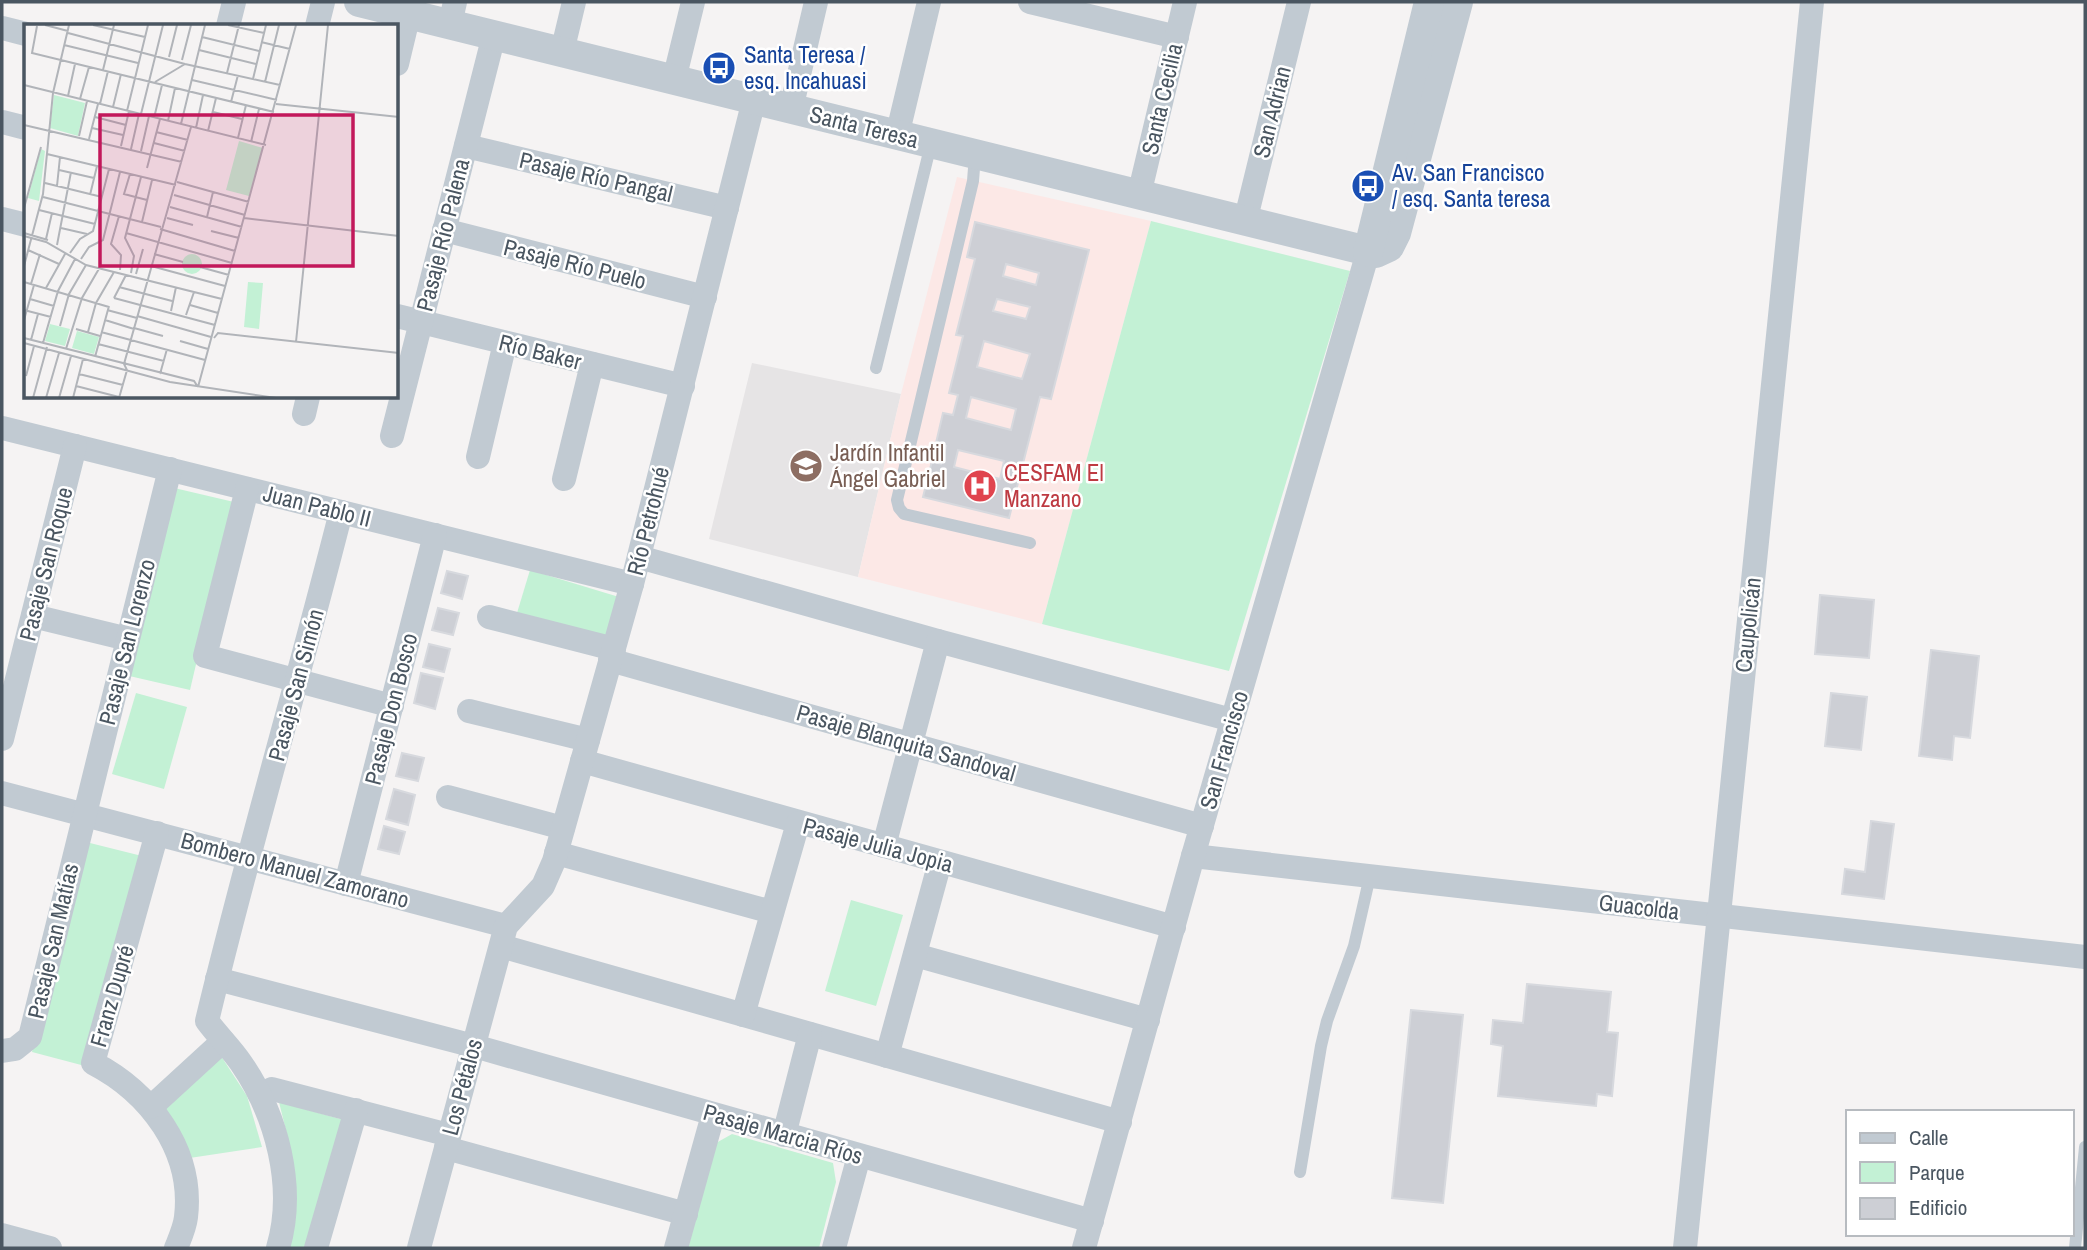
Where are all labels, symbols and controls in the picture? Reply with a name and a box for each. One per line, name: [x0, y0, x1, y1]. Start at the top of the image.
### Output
inset map: [24, 24, 399, 399]
place label: Santa Teresa / esq. Incahuasi: [744, 39, 867, 96]
street label: Santa Cecilia: [1134, 40, 1189, 158]
bus stop icon: Santa Teresa / esq. Incahuasi: [700, 49, 738, 87]
street label: San Adrian: [1245, 63, 1298, 161]
street label: Santa Teresa: [807, 98, 922, 155]
street label: Pasaje Río Pangal: [517, 144, 676, 209]
street label: Pasaje Río Palena: [409, 155, 477, 314]
place label: Av. San Francisco / esq. Santa teresa: [1391, 157, 1551, 214]
bus stop icon: Av. San Francisco / esq. Santa teresa: [1349, 167, 1387, 205]
street label: Pasaje Río Puelo: [501, 231, 650, 296]
street label: Río Baker: [496, 326, 585, 377]
place label: Jardín Infantil Ángel Gabriel: [829, 437, 945, 494]
school or university icon: Jardín Infantil Ángel Gabriel: [787, 447, 825, 485]
place label: CESFAM El Manzano: [1004, 457, 1104, 514]
street label: Río Petrohué: [619, 463, 676, 579]
hospital icon: CESFAM El Manzano: [961, 467, 999, 505]
street label: Juan Pablo II: [260, 477, 374, 534]
street label: Pasaje San Roque: [11, 484, 80, 644]
street label: Pasaje San Lorenzo: [91, 556, 162, 728]
street label: Caupolicán: [1727, 576, 1768, 674]
street label: Pasaje San Simón: [260, 605, 331, 764]
street label: Pasaje Don Bosco: [357, 630, 424, 788]
street label: San Francisco: [1192, 687, 1255, 813]
street label: Pasaje Blanquita Sandoval: [793, 696, 1019, 789]
street label: Pasaje Julia Jopia: [800, 810, 957, 880]
street label: Bombero Manuel Zamorano: [178, 824, 413, 915]
street label: Pasaje San Matías: [20, 860, 85, 1022]
street label: Guacolda: [1597, 886, 1682, 927]
street label: Franz Dupré: [82, 941, 141, 1051]
street label: Los Pétalos: [434, 1035, 489, 1138]
street label: Pasaje Marcia Ríos: [700, 1096, 867, 1171]
legend: [1846, 1110, 2073, 1236]
text: Calle: [1909, 1123, 1948, 1152]
text: Parque: [1909, 1158, 1965, 1187]
text: Edificio: [1909, 1193, 1967, 1222]

